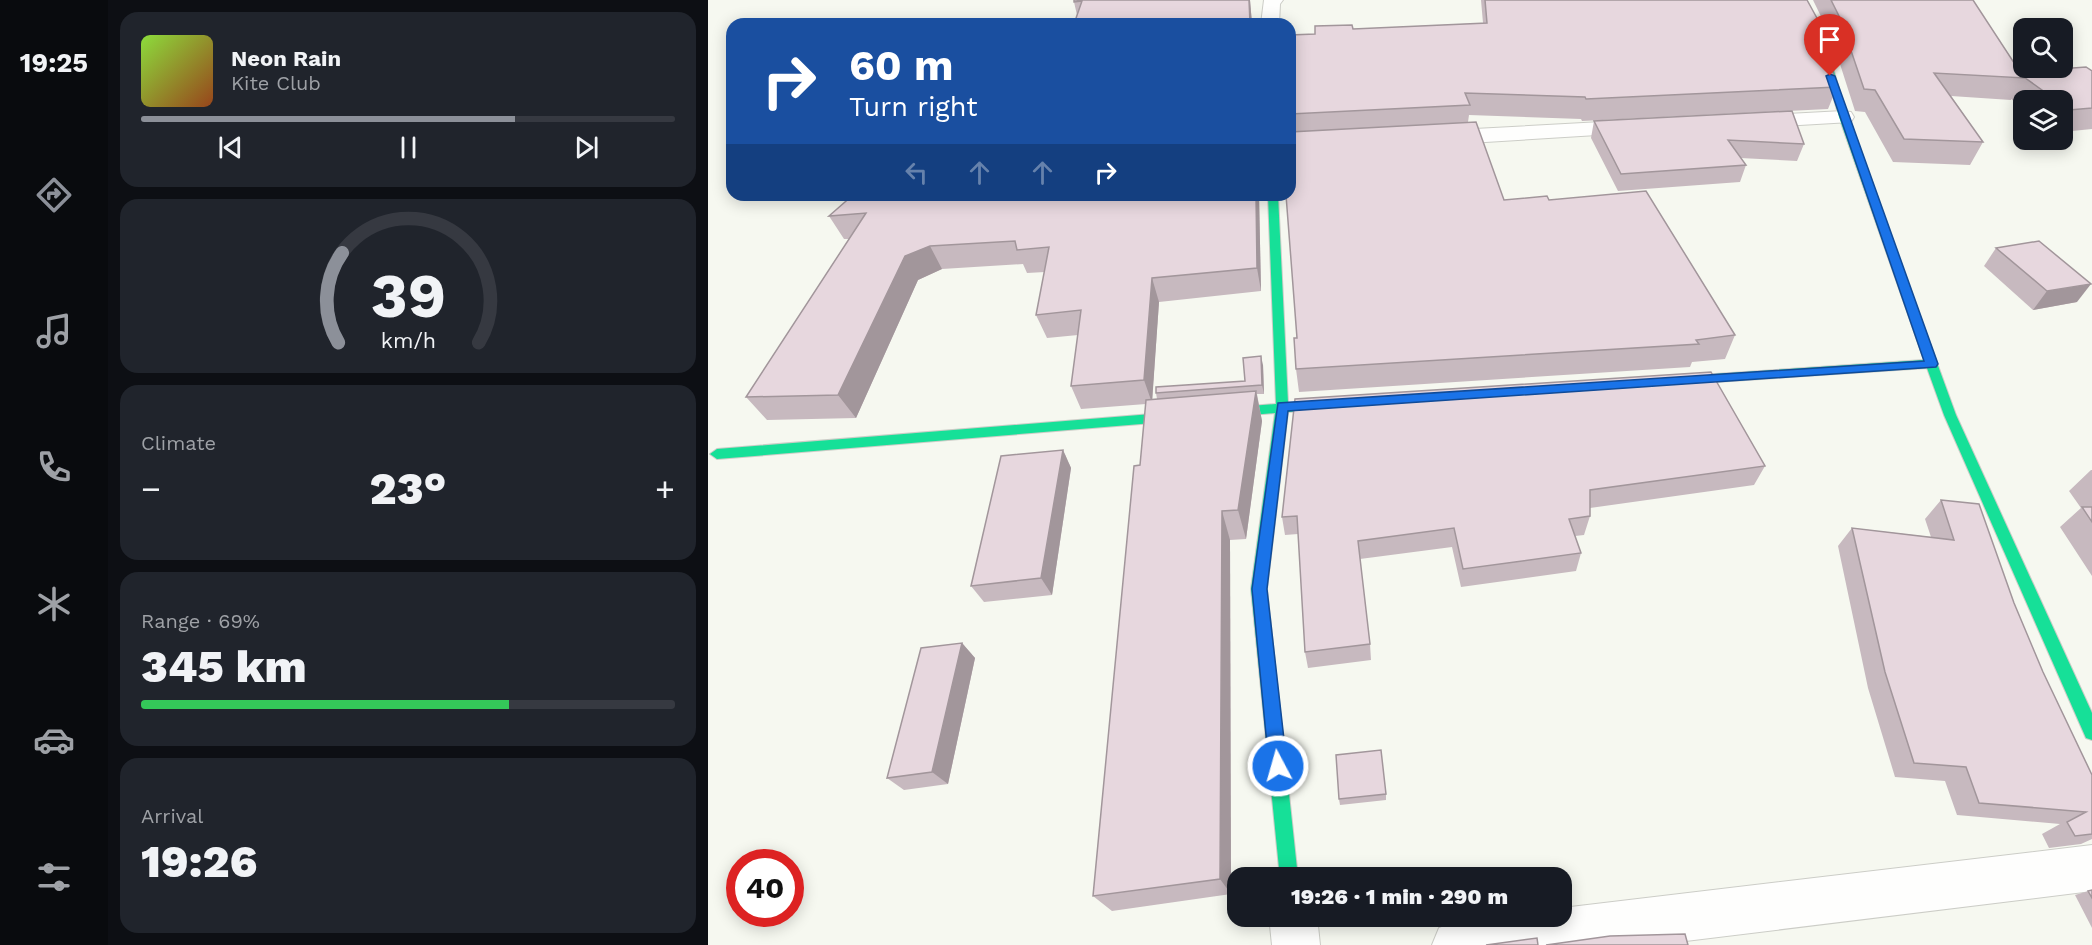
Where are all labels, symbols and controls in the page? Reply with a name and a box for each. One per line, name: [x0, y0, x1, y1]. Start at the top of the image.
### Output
pin: [1804, 14, 1855, 76]
map controls: [2013, 18, 2073, 150]
button: search: [2013, 18, 2073, 78]
icon: arrive: [1813, 23, 1846, 56]
text: 60 m: [849, 41, 953, 90]
icon: right: [750, 42, 828, 120]
text: Neon Rain: [231, 46, 341, 71]
text: 19:25: [20, 47, 88, 79]
text: Kite Club: [231, 71, 321, 95]
button: layers: [2013, 90, 2073, 150]
text: Turn right: [849, 91, 978, 123]
icon: previous: [214, 131, 247, 164]
icon: pause: [392, 131, 425, 164]
icon: next: [570, 131, 603, 164]
icon: left: [900, 156, 933, 189]
icon: ahead: [963, 156, 996, 189]
icon: ahead: [1026, 156, 1059, 189]
icon: right: [1089, 156, 1122, 189]
icon: directions: [33, 174, 75, 216]
text: 39: [370, 259, 446, 332]
icon: music: [33, 310, 75, 352]
text: km/h: [380, 328, 436, 353]
text: Climate: [141, 431, 216, 455]
icon: phone: [33, 446, 75, 488]
text: 23°: [370, 462, 446, 515]
text: −: [141, 469, 161, 508]
text: +: [655, 469, 675, 508]
icon: climate: [33, 583, 75, 625]
text: Range · 69%: [141, 609, 260, 633]
text: 345 km: [141, 640, 307, 693]
icon: car: [33, 719, 75, 761]
position arrow: [1246, 734, 1310, 798]
text: Arrival: [141, 804, 203, 828]
text: 19:26: [141, 835, 257, 888]
speed limit sign: 40: [726, 849, 804, 927]
icon: filters: [33, 856, 75, 898]
text: 19:26 · 1 min · 290 m: [1291, 884, 1508, 909]

